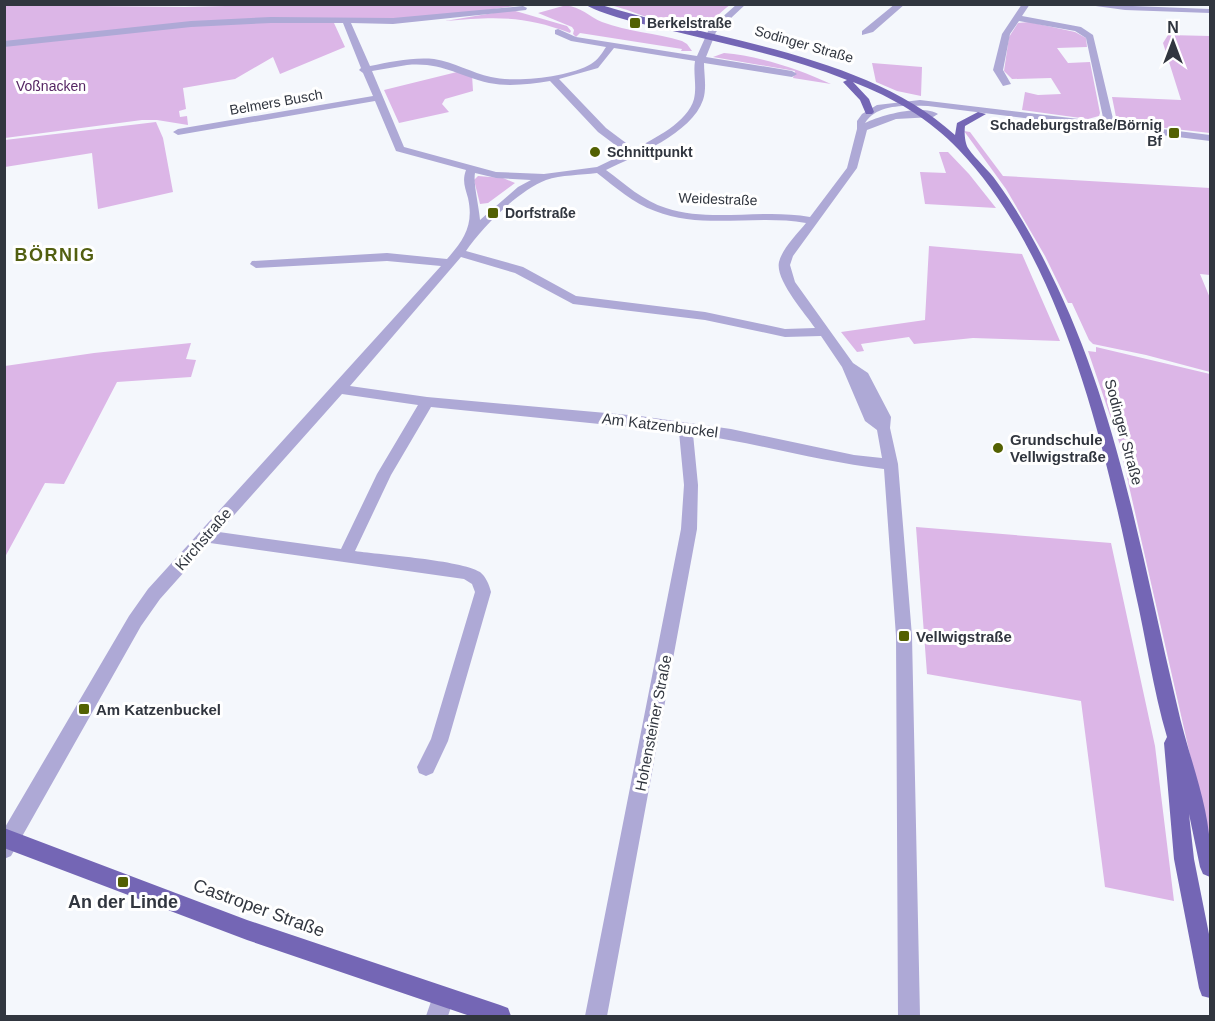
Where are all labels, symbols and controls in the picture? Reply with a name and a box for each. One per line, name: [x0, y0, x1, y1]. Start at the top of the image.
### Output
north arrow: [1143, 12, 1203, 72]
place label: Berkelstraße: [647, 15, 732, 31]
marker: Berkelstraße: [628, 16, 642, 30]
text: N: [1167, 19, 1179, 36]
street label: Sodinger Straße: [753, 22, 855, 66]
park label: Voßnacken: [16, 78, 86, 94]
street label: Belmers Busch: [228, 86, 324, 118]
place label: Schadeburgstraße/Börnig Bf: [990, 117, 1162, 149]
marker: Schadeburgstraße/Börnig Bf: [1167, 126, 1181, 140]
place label: Schnittpunkt: [607, 144, 693, 160]
marker: Schnittpunkt: [588, 145, 602, 159]
street label: Weidestraße: [678, 190, 758, 208]
place label: Dorfstraße: [505, 205, 576, 221]
marker: Dorfstraße: [486, 206, 500, 220]
district label: BÖRNIG: [15, 245, 96, 265]
street label: Sodinger Straße: [1102, 377, 1146, 487]
street label: Am Katzenbuckel: [601, 409, 719, 441]
place label: Grundschule Vellwigstraße: [1010, 431, 1106, 465]
marker: Grundschule Vellwigstraße: [991, 441, 1005, 455]
street label: Kirchstraße: [171, 504, 235, 574]
place label: Vellwigstraße: [916, 628, 1012, 645]
marker: Vellwigstraße: [897, 629, 911, 643]
street label: Hohensteiner Straße: [631, 653, 675, 793]
place label: Am Katzenbuckel: [96, 701, 221, 718]
marker: Am Katzenbuckel: [77, 702, 91, 716]
marker: An der Linde: [116, 875, 130, 889]
street label: Castroper Straße: [191, 875, 327, 941]
place label: An der Linde: [68, 892, 178, 912]

